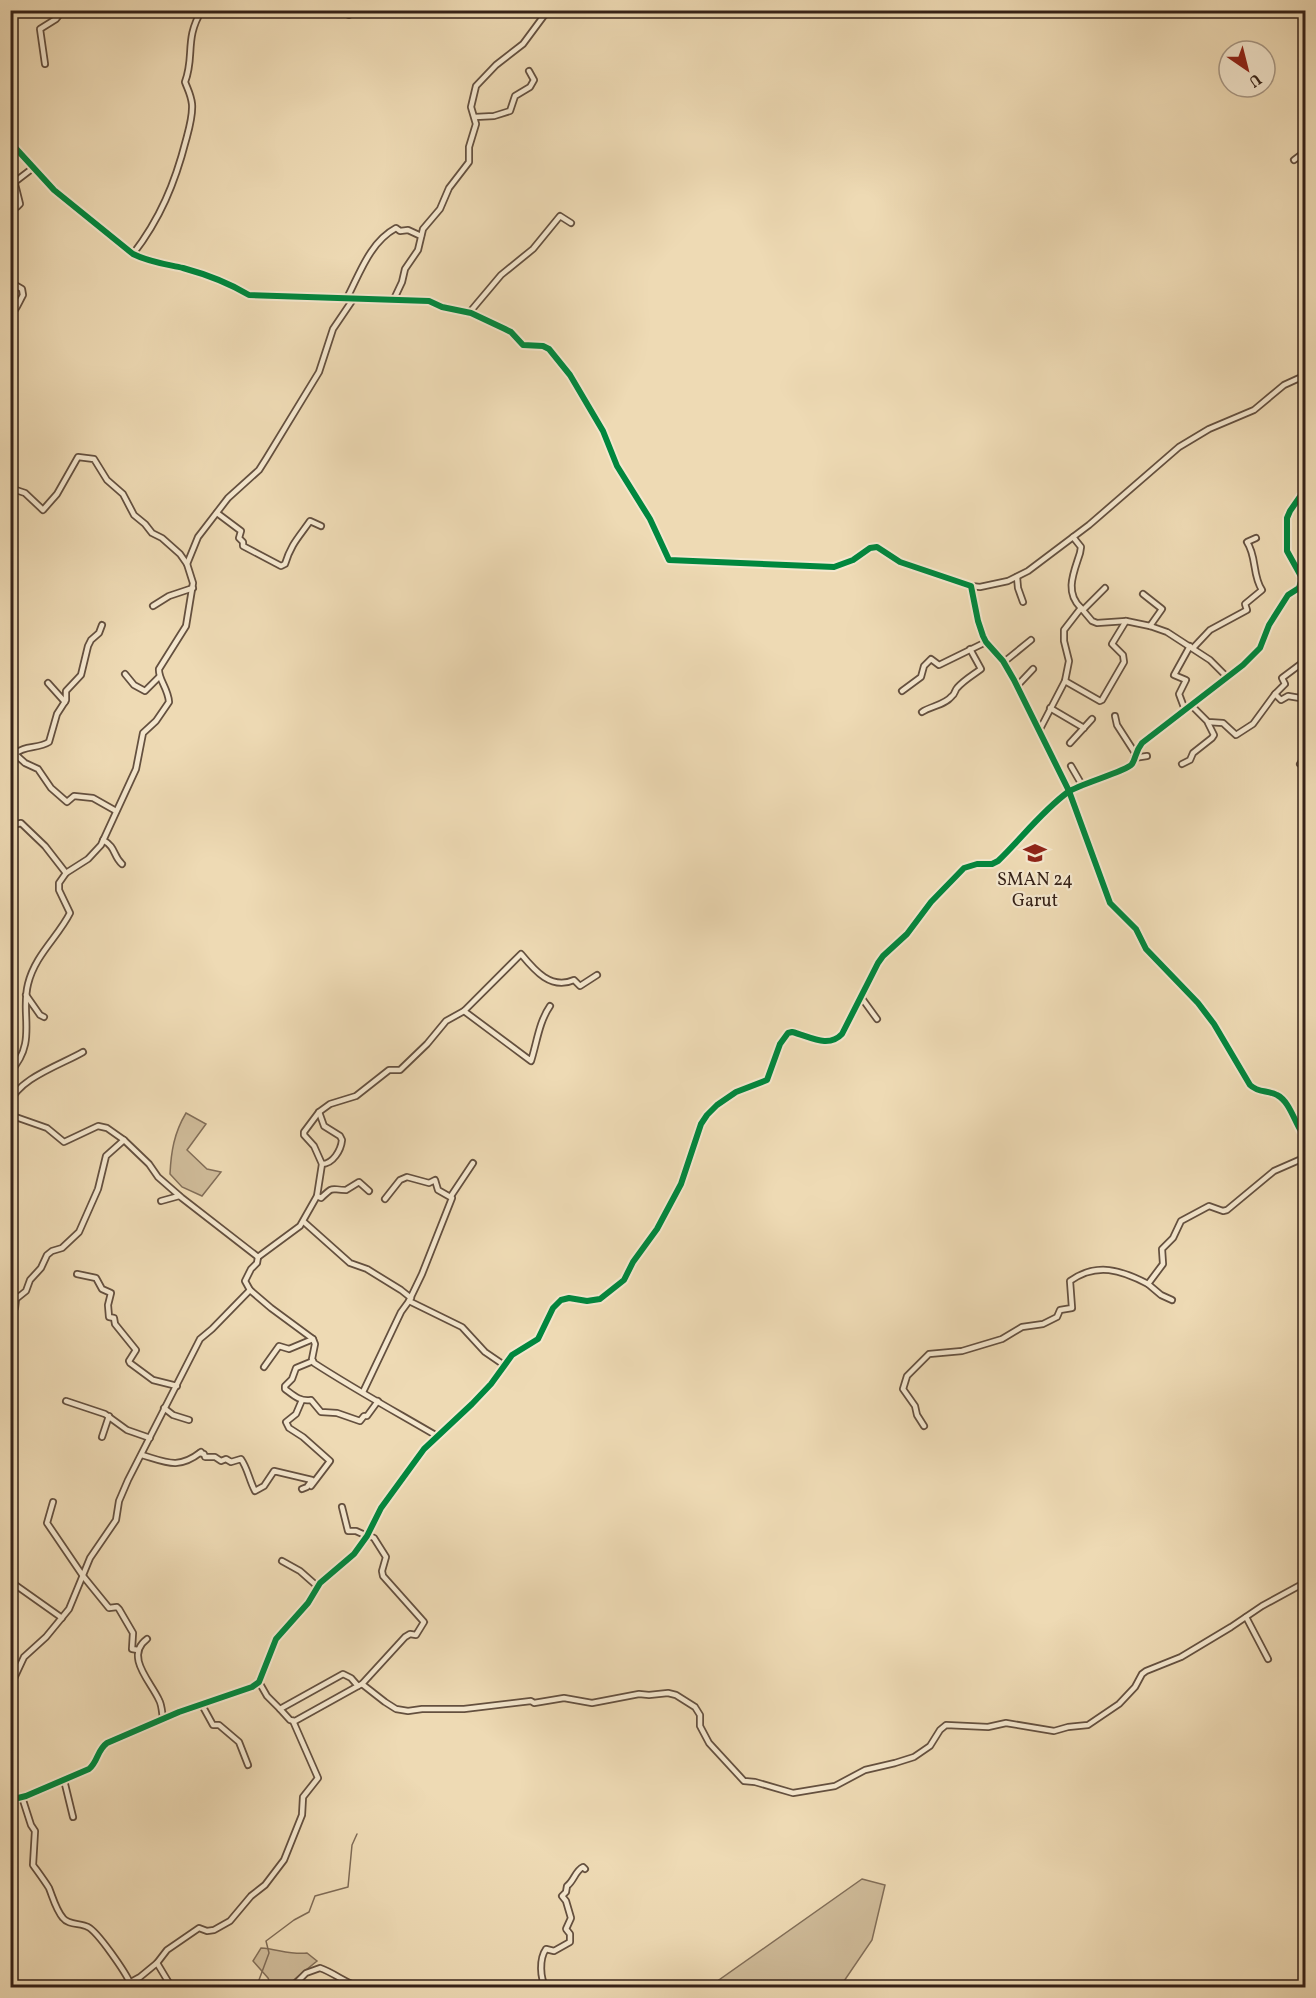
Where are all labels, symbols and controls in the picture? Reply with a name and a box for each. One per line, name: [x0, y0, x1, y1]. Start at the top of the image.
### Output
north arrow: [1217, 39, 1277, 99]
text: U: [1244, 67, 1265, 92]
school or university icon: SMAN 24 Garut: [1022, 840, 1048, 866]
place label: SMAN 24 Garut: [997, 868, 1073, 914]

